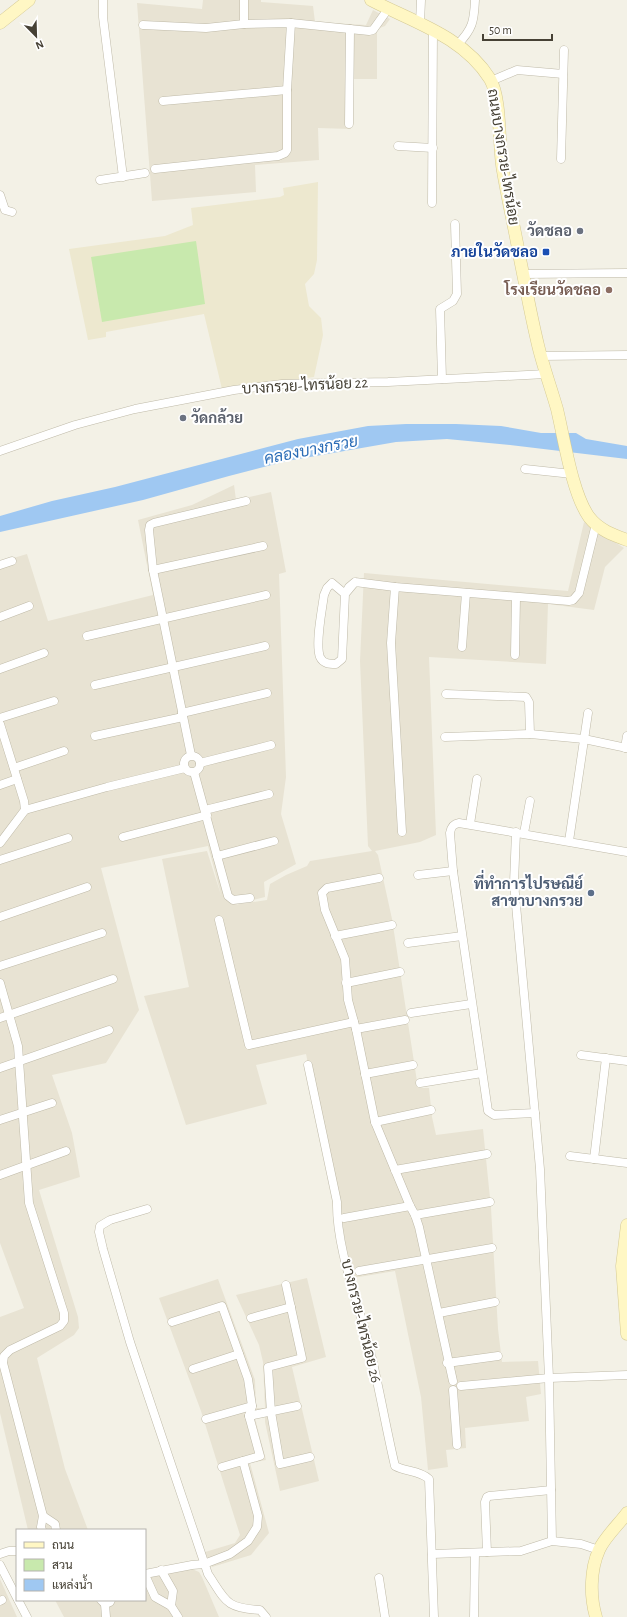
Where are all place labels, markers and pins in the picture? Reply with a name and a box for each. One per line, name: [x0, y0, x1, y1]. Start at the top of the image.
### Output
place label: วัดชลอ: [527, 221, 572, 239]
marker: วัดชลอ: [575, 226, 585, 236]
place label: ภายในวัดชลอ: [451, 242, 538, 260]
marker: ภายในวัดชลอ: [541, 247, 551, 257]
place label: โรงเรียนวัดชลอ: [503, 279, 601, 298]
marker: โรงเรียนวัดชลอ: [604, 285, 614, 295]
place label: วัดกล้วย: [191, 408, 243, 426]
marker: วัดกล้วย: [178, 413, 188, 423]
place label: ที่ทำการไปรษณีย์ สาขาบางกรวย: [474, 869, 584, 909]
marker: ที่ทำการไปรษณีย์ สาขาบางกรวย: [586, 888, 596, 898]

